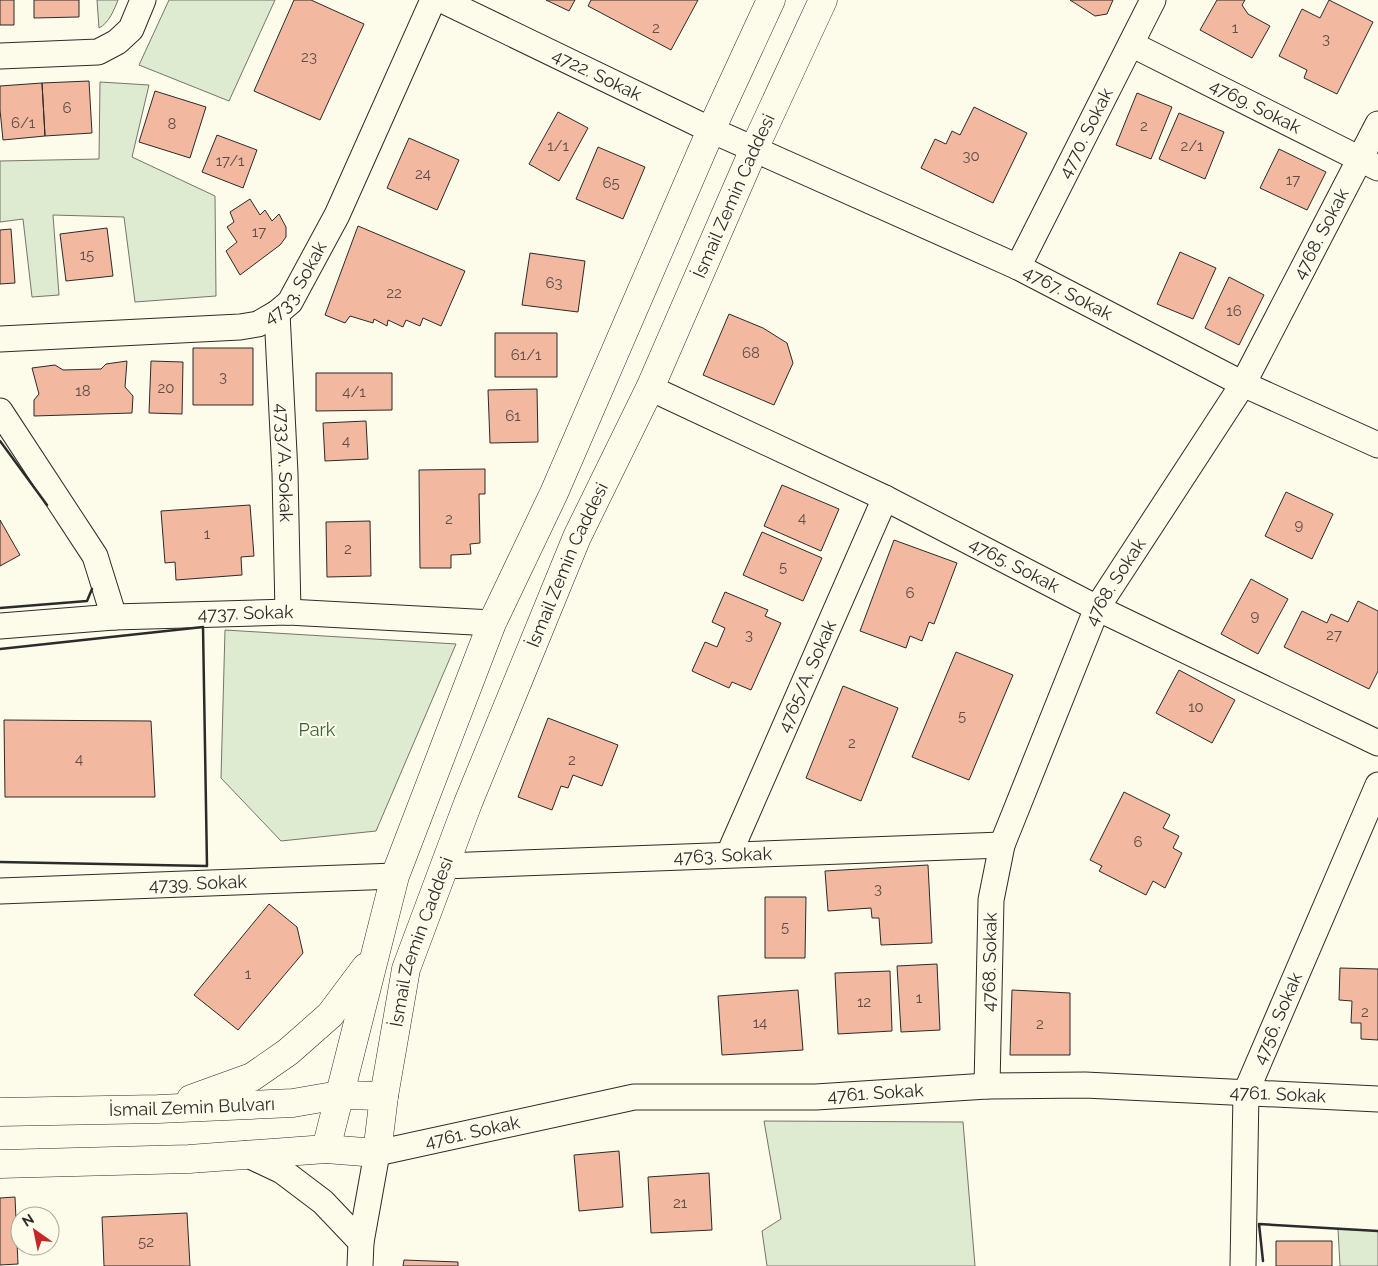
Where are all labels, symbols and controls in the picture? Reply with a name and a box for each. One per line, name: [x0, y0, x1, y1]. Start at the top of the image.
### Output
house number: 2: [652, 19, 660, 37]
house number: 1: [1232, 19, 1239, 37]
house number: 3: [1322, 30, 1330, 48]
street label: 4722. Sokak: [549, 44, 646, 105]
house number: 23: [301, 48, 317, 66]
street label: 4769. Sokak: [1206, 74, 1305, 138]
street label: 4770. Sokak: [1054, 84, 1117, 182]
house number: 6: [62, 99, 72, 117]
street label: İsmail Zemin Caddesi: [688, 110, 779, 281]
house number: 6/1: [11, 114, 36, 132]
house number: 8: [168, 115, 177, 133]
house number: 2: [1140, 117, 1148, 135]
house number: 1/1: [547, 137, 569, 155]
house number: 2/1: [1181, 137, 1204, 155]
house number: 30: [962, 147, 980, 165]
house number: 17/1: [216, 152, 245, 170]
house number: 24: [415, 165, 431, 183]
house number: 17: [1286, 171, 1300, 189]
house number: 65: [602, 174, 620, 192]
street label: 4768. Sokak: [1288, 184, 1353, 283]
house number: 17: [252, 223, 266, 241]
street label: 4733. Sokak: [260, 237, 331, 328]
house number: 15: [80, 246, 94, 264]
street label: 4767. Sokak: [1020, 261, 1116, 324]
house number: 63: [545, 274, 563, 292]
house number: 22: [386, 284, 402, 302]
house number: 16: [1226, 302, 1242, 320]
house number: 68: [742, 344, 760, 362]
house number: 61/1: [511, 346, 542, 364]
house number: 3: [219, 368, 227, 386]
house number: 20: [158, 379, 175, 397]
house number: 18: [75, 382, 91, 400]
house number: 4/1: [342, 383, 366, 401]
street label: 4733/A. Sokak: [272, 403, 297, 523]
house number: 61: [505, 407, 521, 425]
house number: 4: [342, 432, 350, 450]
street label: İsmail Zemin Caddesi: [522, 479, 612, 650]
house number: 4: [798, 509, 806, 527]
house number: 2: [445, 510, 453, 528]
house number: 9: [1295, 516, 1304, 534]
house number: 1: [204, 525, 211, 543]
street label: 4765. Sokak: [966, 533, 1063, 597]
street label: 4768. Sokak: [1080, 534, 1150, 629]
house number: 2: [344, 540, 352, 558]
house number: 5: [779, 558, 787, 576]
house number: 6: [905, 584, 915, 602]
street label: 4737. Sokak: [197, 601, 295, 625]
house number: 9: [1251, 607, 1260, 625]
street label: 4765/A. Sokak: [773, 616, 840, 735]
house number: 3: [745, 626, 753, 644]
house number: 27: [1326, 626, 1342, 644]
house number: 10: [1188, 698, 1204, 716]
house number: 5: [958, 707, 966, 725]
park label: Park: [299, 719, 336, 740]
house number: 2: [848, 734, 856, 752]
house number: 4: [75, 750, 83, 768]
house number: 2: [568, 751, 576, 769]
house number: 6: [1133, 833, 1143, 851]
street label: 4763. Sokak: [673, 843, 773, 867]
street label: İsmail Zemin Caddesi: [385, 854, 457, 1028]
street label: 4739. Sokak: [148, 871, 248, 895]
house number: 3: [874, 880, 882, 898]
street label: 4768. Sokak: [978, 912, 1001, 1012]
house number: 5: [781, 918, 789, 936]
house number: 1: [245, 965, 252, 983]
street label: 4756. Sokak: [1248, 969, 1306, 1068]
house number: 1: [916, 989, 923, 1007]
house number: 12: [857, 993, 871, 1011]
house number: 2: [1361, 1003, 1369, 1021]
house number: 14: [753, 1014, 767, 1032]
house number: 2: [1036, 1015, 1044, 1033]
street label: 4761. Sokak: [827, 1079, 925, 1106]
street label: 4761. Sokak: [1229, 1081, 1327, 1107]
street label: İsmail Zemin Bulvarı: [109, 1093, 275, 1120]
street label: 4761. Sokak: [423, 1111, 522, 1152]
house number: 21: [673, 1194, 688, 1212]
north arrow: [10, 1206, 60, 1256]
text: N: [19, 1210, 37, 1230]
house number: 52: [138, 1233, 154, 1251]

